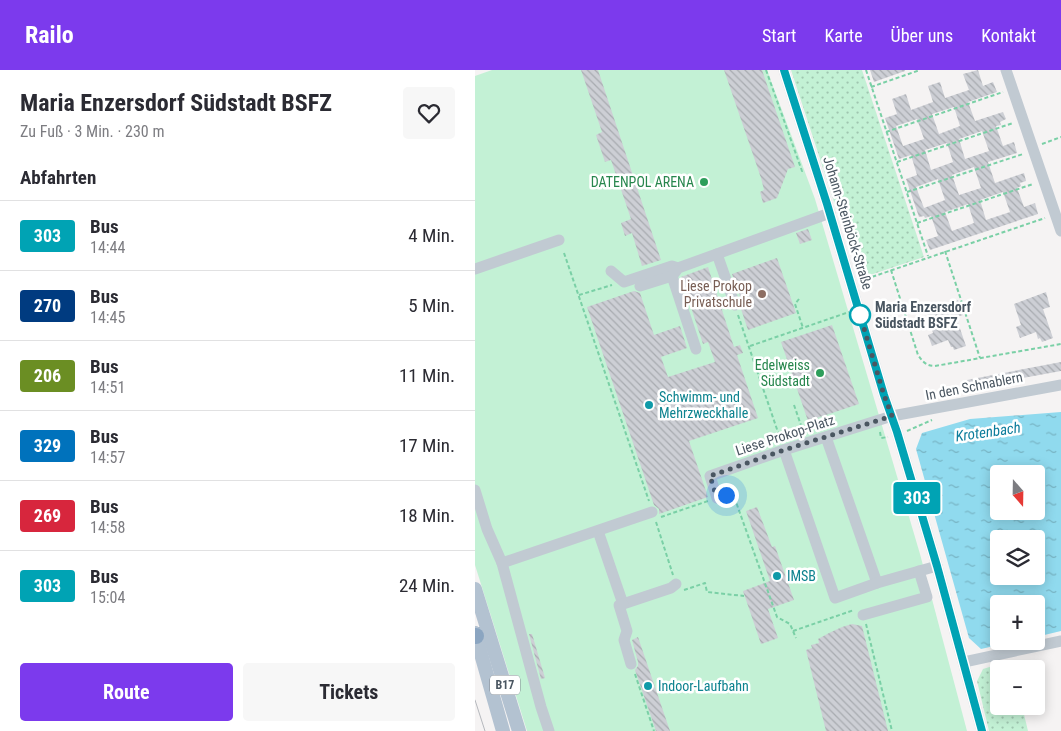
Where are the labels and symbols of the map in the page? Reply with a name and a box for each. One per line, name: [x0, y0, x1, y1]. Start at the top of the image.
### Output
street label: Johann-Steinböck-Straße: [820, 154, 876, 292]
place label: DATENPOL ARENA: [591, 174, 694, 190]
marker: DATENPOL ARENA: [698, 176, 710, 188]
place label: Liese Prokop Privatschule: [680, 278, 752, 310]
marker: Liese Prokop Privatschule: [756, 288, 768, 300]
place label: Maria Enzersdorf Südstadt BSFZ: [875, 299, 972, 331]
marker: Maria Enzersdorf Südstadt BSFZ: [849, 304, 871, 326]
place label: Edelweiss Südstadt: [755, 357, 810, 389]
marker: Edelweiss Südstadt: [814, 367, 826, 379]
street label: In den Schnablern: [924, 369, 1024, 403]
place label: Schwimm- und Mehrzweckhalle: [659, 389, 749, 421]
marker: Schwimm- und Mehrzweckhalle: [643, 399, 655, 411]
street label: Liese Prokop-Platz: [733, 411, 837, 459]
water label: Krotenbach: [954, 419, 1022, 445]
north arrow: [990, 465, 1045, 520]
line badge: 303: [888, 482, 946, 514]
your location: [714, 483, 739, 508]
place label: IMSB: [787, 568, 816, 584]
marker: IMSB: [771, 570, 783, 582]
road number: B17: [490, 676, 520, 694]
place label: Indoor-Laufbahn: [658, 678, 749, 694]
marker: Indoor-Laufbahn: [642, 680, 654, 692]

